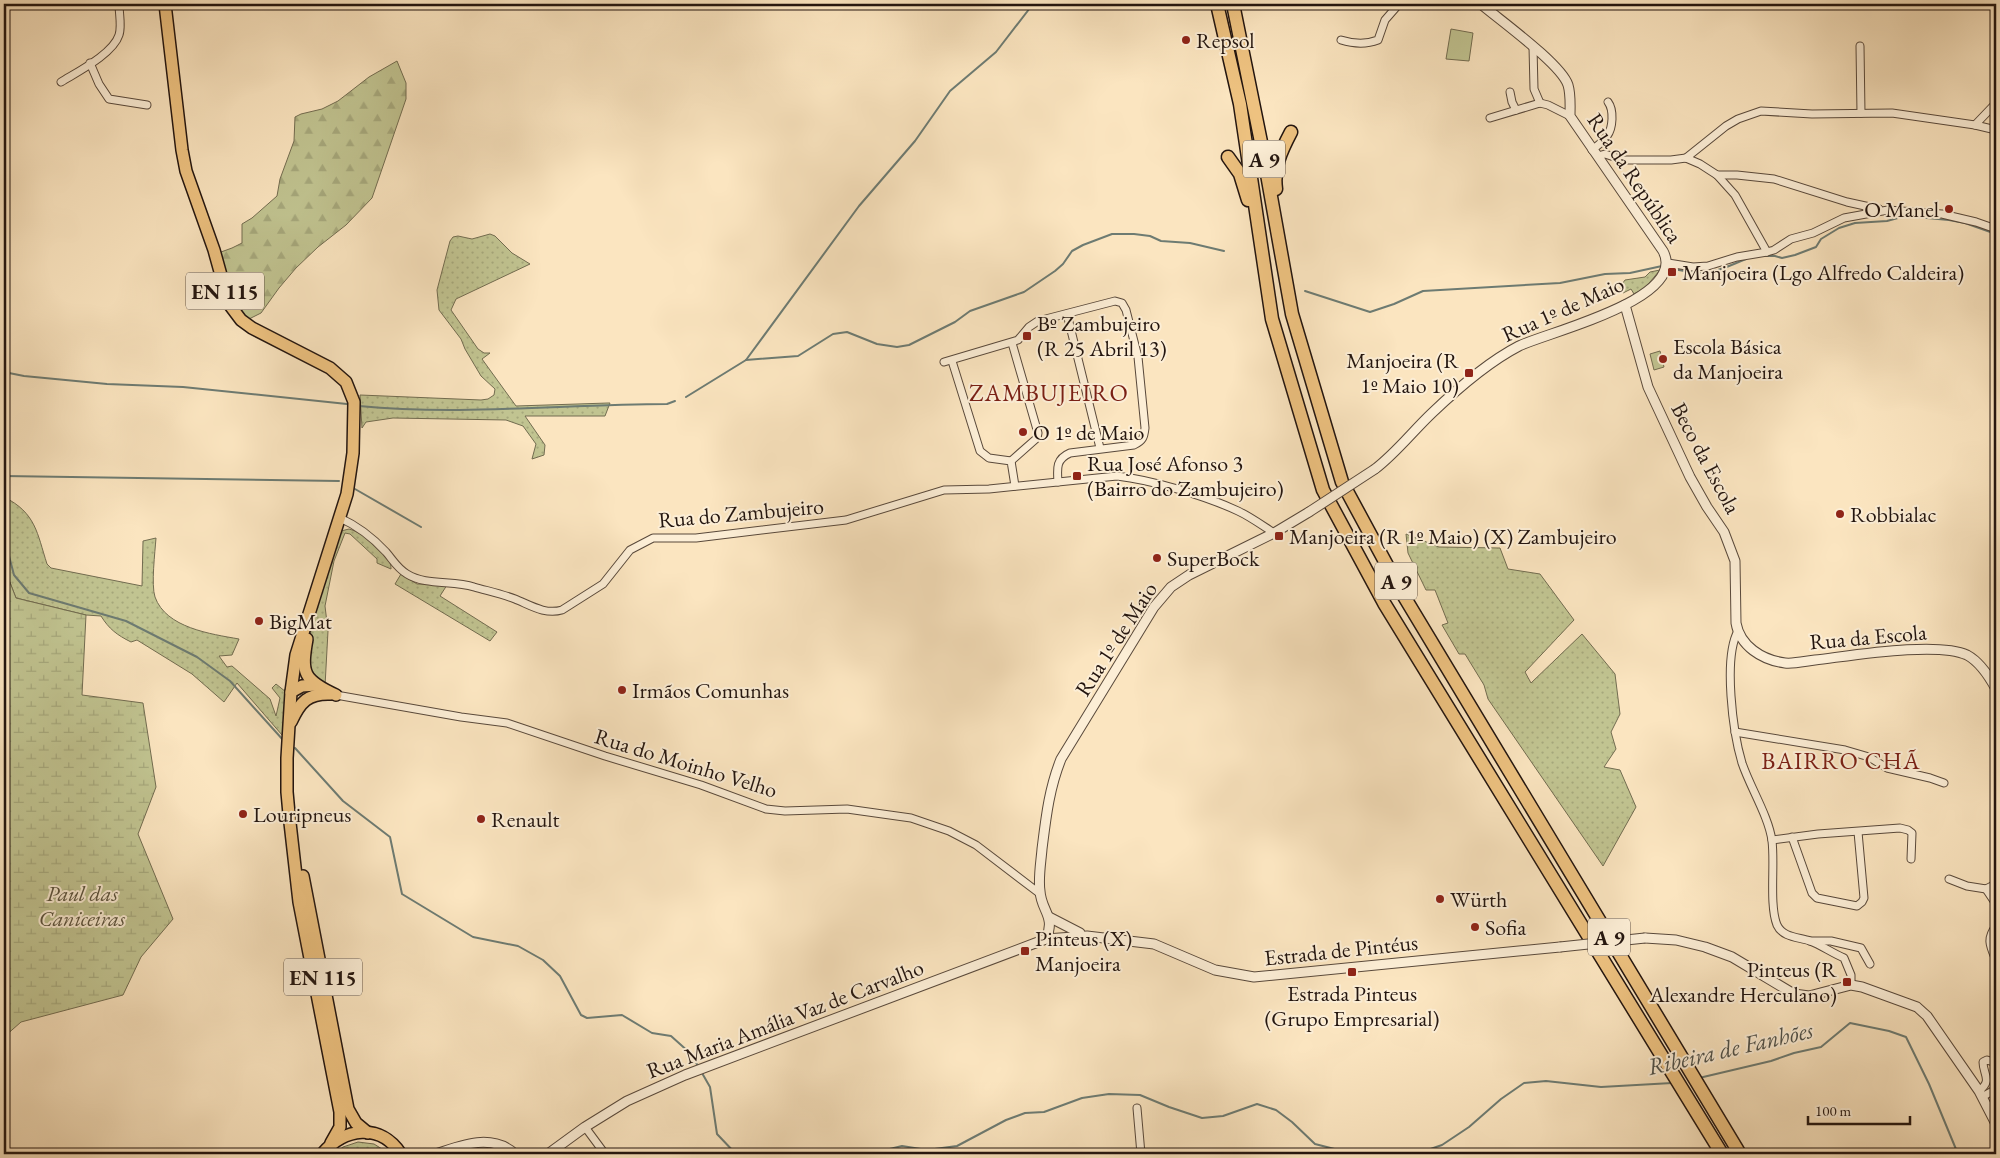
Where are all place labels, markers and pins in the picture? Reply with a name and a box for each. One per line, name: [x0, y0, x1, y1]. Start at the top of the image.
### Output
place label: Repsol: [1196, 26, 1255, 55]
marker: Repsol: [1180, 34, 1192, 46]
place label: O Manel: [1864, 195, 1939, 224]
marker: O Manel: [1943, 203, 1955, 215]
place label: Manjoeira (Lgo Alfredo Caldeira): [1682, 258, 1964, 287]
marker: Manjoeira (Lgo Alfredo Caldeira): [1666, 266, 1678, 278]
place label: Bº Zambujeiro (R 25 Abril 13): [1037, 309, 1167, 363]
marker: Bº Zambujeiro (R 25 Abril 13): [1021, 330, 1033, 342]
place label: Escola Básica da Manjoeira: [1673, 332, 1783, 386]
place label: Manjoeira (R 1º Maio 10): [1346, 346, 1459, 400]
marker: Escola Básica da Manjoeira: [1657, 353, 1669, 365]
marker: Manjoeira (R 1º Maio 10): [1463, 367, 1475, 379]
place label: O 1º de Maio: [1033, 418, 1145, 447]
marker: O 1º de Maio: [1017, 426, 1029, 438]
place label: Rua José Afonso 3 (Bairro do Zambujeiro): [1087, 449, 1284, 503]
marker: Rua José Afonso 3 (Bairro do Zambujeiro): [1071, 470, 1083, 482]
place label: Robbialac: [1850, 500, 1936, 529]
marker: Robbialac: [1834, 508, 1846, 520]
place label: Manjoeira (R 1º Maio) (X) Zambujeiro: [1289, 522, 1617, 551]
marker: Manjoeira (R 1º Maio) (X) Zambujeiro: [1273, 530, 1285, 542]
place label: SuperBock: [1167, 544, 1260, 573]
marker: SuperBock: [1151, 552, 1163, 564]
place label: BigMat: [269, 607, 332, 636]
marker: BigMat: [253, 615, 265, 627]
place label: Irmãos Comunhas: [632, 676, 789, 705]
marker: Irmãos Comunhas: [616, 684, 628, 696]
place label: Louripneus: [253, 800, 351, 829]
place label: Renault: [491, 805, 560, 834]
marker: Louripneus: [237, 808, 249, 820]
marker: Renault: [475, 813, 487, 825]
place label: Würth: [1450, 885, 1507, 914]
marker: Würth: [1434, 893, 1446, 905]
place label: Sofia: [1485, 913, 1527, 942]
marker: Sofia: [1469, 921, 1481, 933]
place label: Pinteus (X) Manjoeira: [1035, 924, 1132, 978]
marker: Pinteus (X) Manjoeira: [1019, 945, 1031, 957]
place label: Pinteus (R Alexandre Herculano): [1648, 955, 1837, 1009]
marker: Estrada Pinteus (Grupo Empresarial): [1346, 966, 1358, 978]
marker: Pinteus (R Alexandre Herculano): [1841, 976, 1853, 988]
place label: Estrada Pinteus (Grupo Empresarial): [1264, 979, 1440, 1033]

